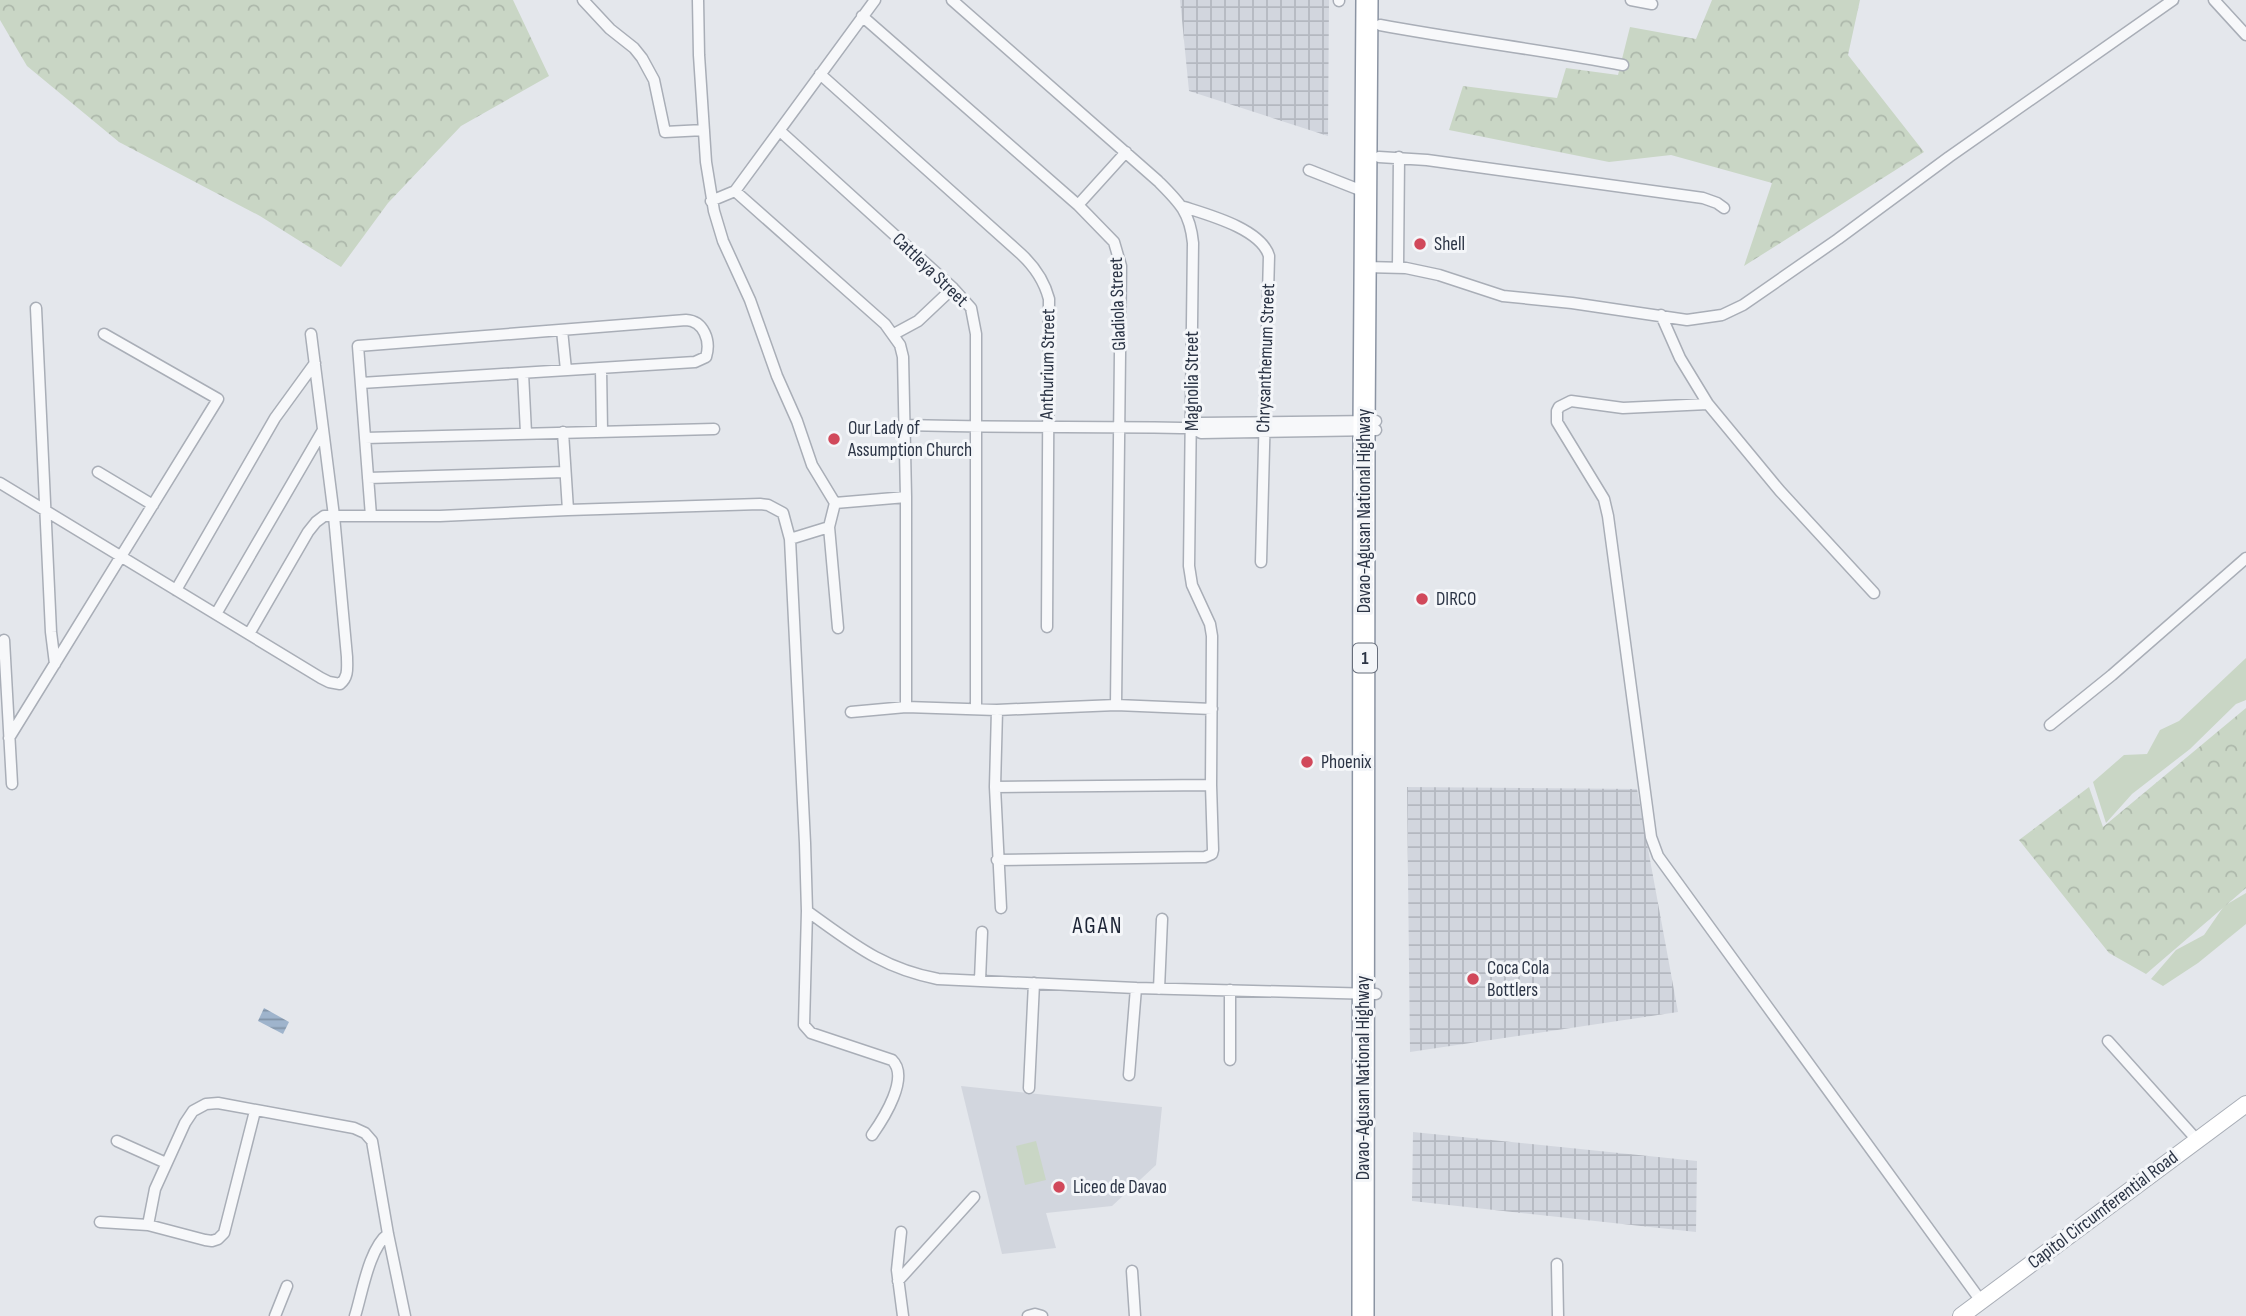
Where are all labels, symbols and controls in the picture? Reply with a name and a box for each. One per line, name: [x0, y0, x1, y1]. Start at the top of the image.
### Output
street label: Cattleya Street: [887, 228, 973, 312]
place label: Shell: [1434, 233, 1465, 256]
marker: Shell: [1412, 236, 1428, 252]
street label: Gladiola Street: [1105, 257, 1131, 351]
street label: Chrysanthemum Street: [1252, 283, 1280, 433]
street label: Anthurium Street: [1036, 308, 1060, 421]
street label: Magnolia Street: [1181, 331, 1204, 431]
street label: Davao-Agusan National Highway: [1353, 408, 1376, 613]
place label: Our Lady of Assumption Church: [847, 417, 972, 462]
marker: Our Lady of Assumption Church: [826, 431, 842, 447]
place label: DIRCO: [1436, 588, 1476, 611]
marker: DIRCO: [1414, 591, 1430, 607]
road number: 1: [1353, 644, 1377, 672]
place label: Phoenix: [1321, 751, 1371, 774]
marker: Phoenix: [1299, 754, 1315, 770]
district label: AGAN: [1072, 912, 1123, 940]
place label: Coca Cola Bottlers: [1487, 957, 1549, 1002]
marker: Coca Cola Bottlers: [1465, 971, 1481, 987]
street label: Davao-Agusan National Highway: [1352, 975, 1375, 1180]
street label: Capitol Circumferential Road: [2023, 1146, 2183, 1274]
place label: Liceo de Davao: [1073, 1176, 1167, 1199]
marker: Liceo de Davao: [1051, 1179, 1067, 1195]

